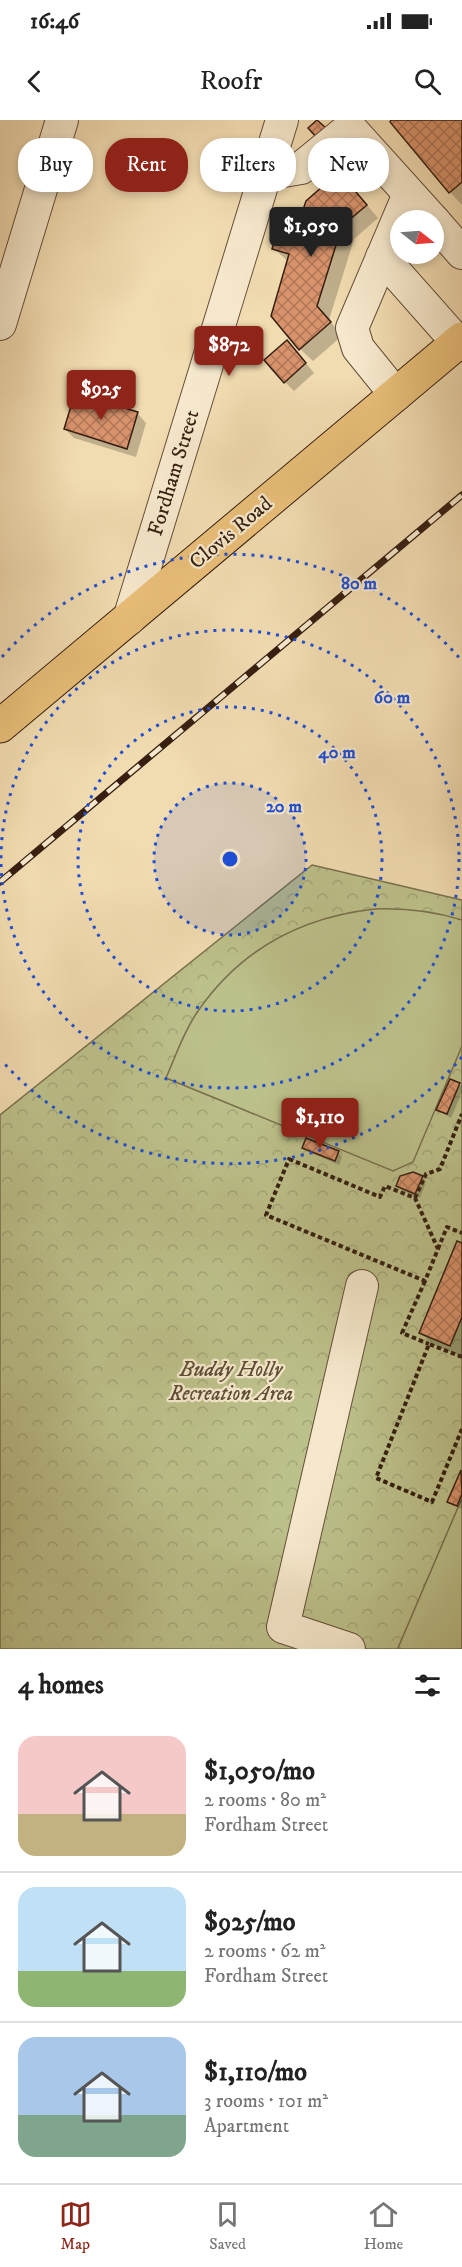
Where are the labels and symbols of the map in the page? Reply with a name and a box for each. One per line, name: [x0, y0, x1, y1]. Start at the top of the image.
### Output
pin: $1,050: [262, 207, 360, 258]
north arrow: [390, 210, 444, 264]
pin: $872: [193, 326, 265, 377]
pin: $925: [65, 370, 137, 421]
street label: Fordham Street: [143, 407, 206, 539]
street label: Clovis Road: [184, 491, 278, 575]
text: 80 m: [341, 573, 378, 595]
text: 60 m: [374, 687, 411, 709]
text: 40 m: [317, 742, 356, 764]
text: 20 m: [266, 796, 302, 818]
centre of rings: [220, 849, 240, 869]
pin: $1,110: [271, 1098, 369, 1149]
park label: Buddy Holly Recreation Area: [168, 1357, 293, 1407]

